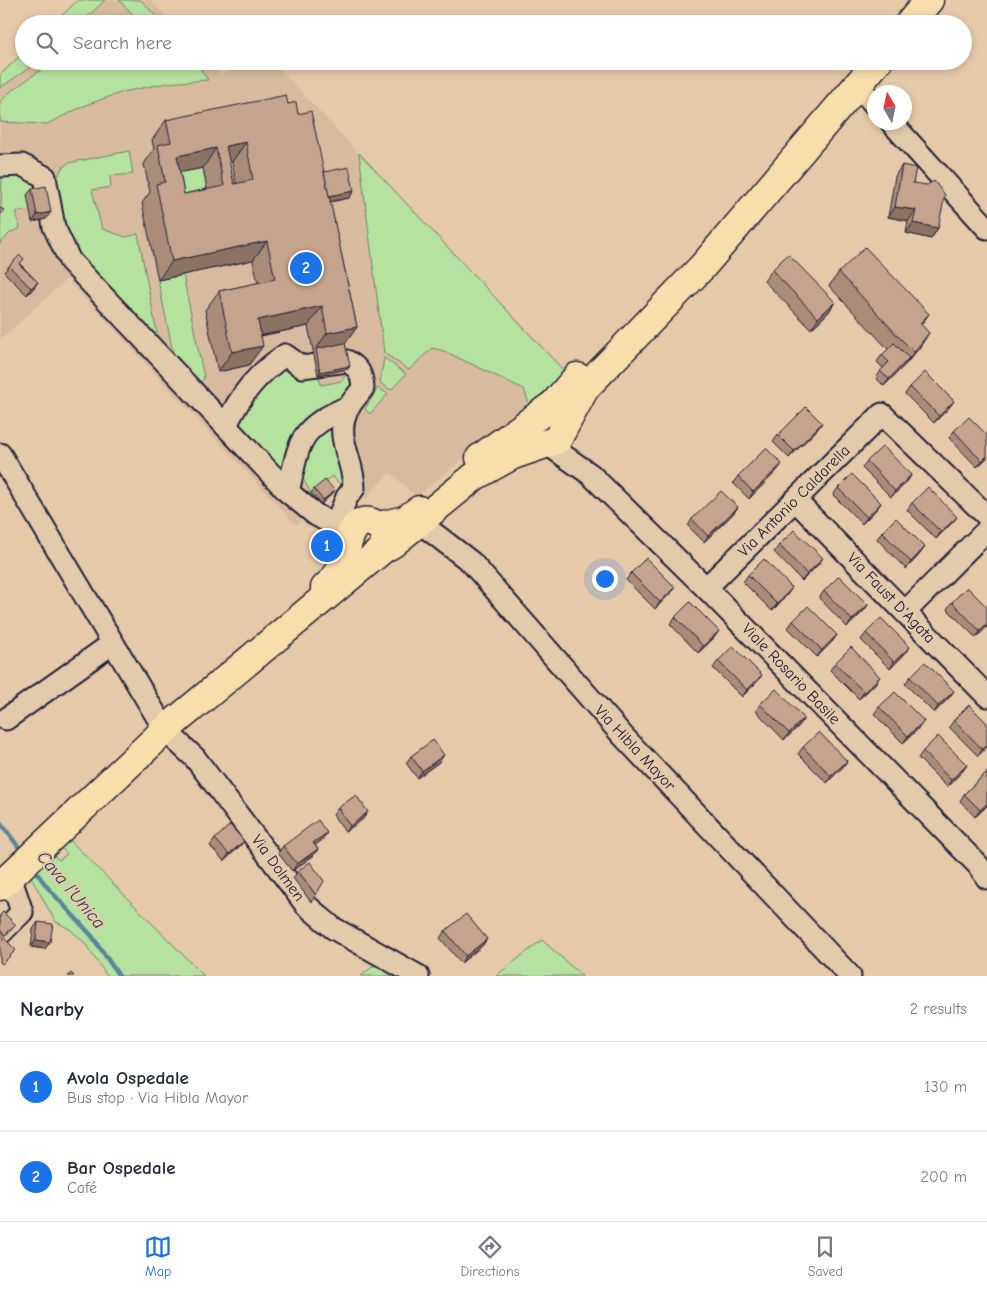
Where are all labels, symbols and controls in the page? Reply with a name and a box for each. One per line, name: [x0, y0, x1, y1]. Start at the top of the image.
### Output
search box: [15, 15, 972, 70]
icon: search: [33, 29, 61, 57]
text: Search here: [73, 32, 172, 54]
north arrow: [867, 85, 912, 130]
pin: 2: [290, 249, 322, 287]
street label: Via Antonio Caldarella: [734, 441, 854, 561]
pin: 1: [311, 527, 343, 565]
street label: Via Faust D'Agata: [843, 549, 939, 647]
your location: [592, 566, 618, 592]
street label: Viale Rosario Basile: [738, 620, 844, 728]
street label: Via Hibla Mayor: [591, 702, 680, 795]
street label: Via Dolmen: [248, 831, 308, 905]
water label: Cava l'Unica: [33, 847, 109, 933]
text: Nearby: [20, 997, 84, 1021]
text: 2 results: [910, 1000, 967, 1018]
text: Avola Ospedale: [67, 1067, 189, 1089]
text: 1: [33, 1078, 39, 1096]
text: 130 m: [924, 1078, 967, 1096]
text: Bus stop · Via Hibla Mayor: [67, 1089, 248, 1107]
text: Bar Ospedale: [67, 1157, 176, 1179]
text: 2: [32, 1168, 40, 1186]
text: 200 m: [921, 1168, 967, 1186]
text: Café: [67, 1179, 97, 1197]
tab: Map: [144, 1233, 172, 1280]
tab: Directions: [460, 1233, 520, 1280]
tab: Saved: [808, 1233, 843, 1280]

